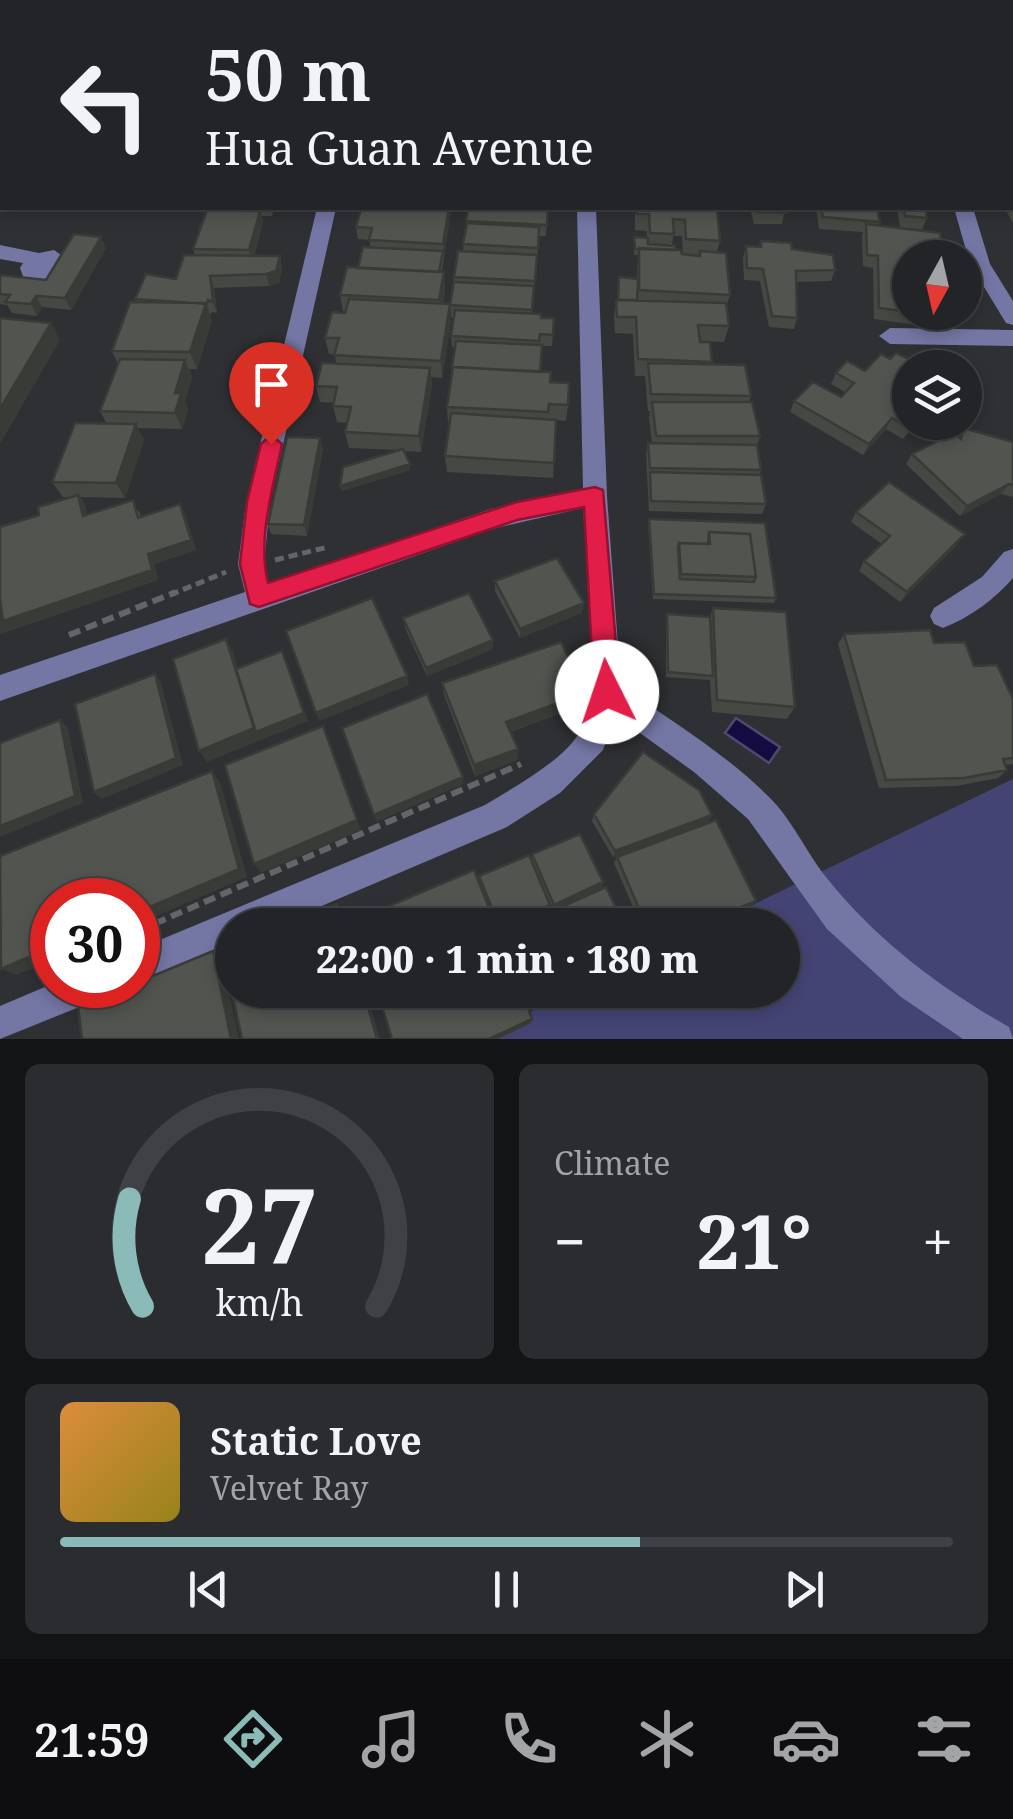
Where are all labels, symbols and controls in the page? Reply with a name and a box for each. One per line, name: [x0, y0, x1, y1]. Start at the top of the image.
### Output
text: 50 m: [205, 26, 371, 122]
icon: left: [40, 40, 170, 170]
text: Hua Guan Avenue: [205, 117, 594, 178]
north arrow: [892, 240, 982, 330]
map controls: [892, 240, 982, 440]
pin: [229, 342, 314, 445]
button: layers: [892, 350, 982, 440]
icon: arrive: [244, 357, 299, 412]
position arrow: [555, 640, 659, 744]
speed limit sign: 30: [30, 878, 160, 1008]
text: 22:00 · 1 min · 180 m: [316, 932, 699, 984]
text: Climate: [554, 1141, 670, 1184]
text: 27: [201, 1153, 318, 1294]
text: 21°: [697, 1189, 812, 1291]
text: −: [554, 1203, 586, 1278]
text: +: [922, 1203, 953, 1278]
text: km/h: [216, 1278, 303, 1326]
text: Static Love: [210, 1414, 422, 1466]
text: Velvet Ray: [210, 1466, 368, 1509]
icon: previous: [181, 1562, 236, 1617]
icon: pause: [479, 1562, 534, 1617]
icon: next: [777, 1562, 832, 1617]
icon: directions: [218, 1704, 288, 1774]
icon: music: [356, 1704, 426, 1774]
icon: phone: [494, 1704, 564, 1774]
icon: climate: [632, 1704, 702, 1774]
icon: car: [771, 1704, 841, 1774]
icon: filters: [909, 1704, 979, 1774]
text: 21:59: [34, 1709, 150, 1770]

